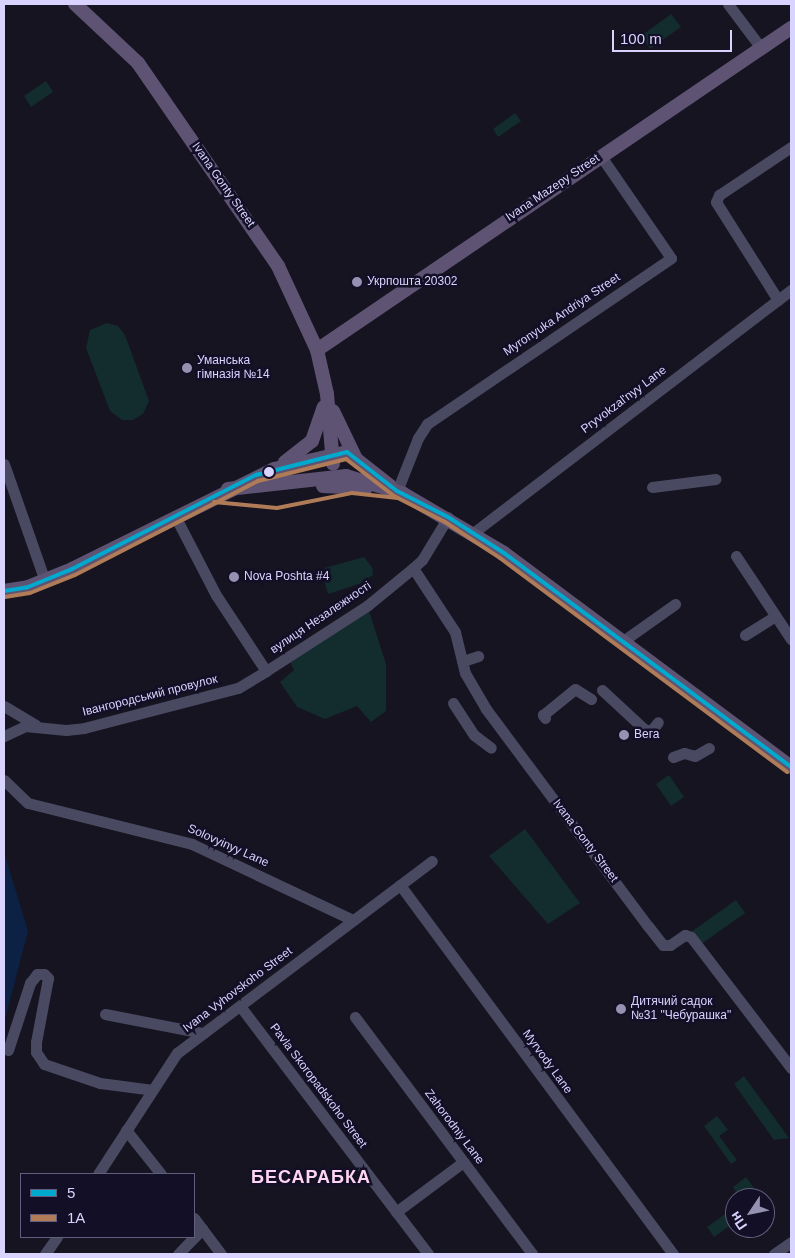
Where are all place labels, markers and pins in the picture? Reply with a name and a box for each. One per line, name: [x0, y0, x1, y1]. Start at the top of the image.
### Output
place label: Укрпошта 20302: [367, 275, 458, 289]
marker: Укрпошта 20302: [351, 276, 363, 288]
place label: Уманська гімназія №14: [197, 354, 270, 382]
marker: Уманська гімназія №14: [181, 362, 193, 374]
unlabelled marker: [264, 467, 274, 477]
place label: Nova Poshta #4: [244, 570, 329, 584]
marker: Nova Poshta #4: [228, 571, 240, 583]
place label: Вега: [634, 728, 659, 742]
marker: Вега: [618, 729, 630, 741]
place label: Дитячий садок №31 "Чебурашка": [631, 995, 731, 1023]
marker: Дитячий садок №31 "Чебурашка": [615, 1003, 627, 1015]

